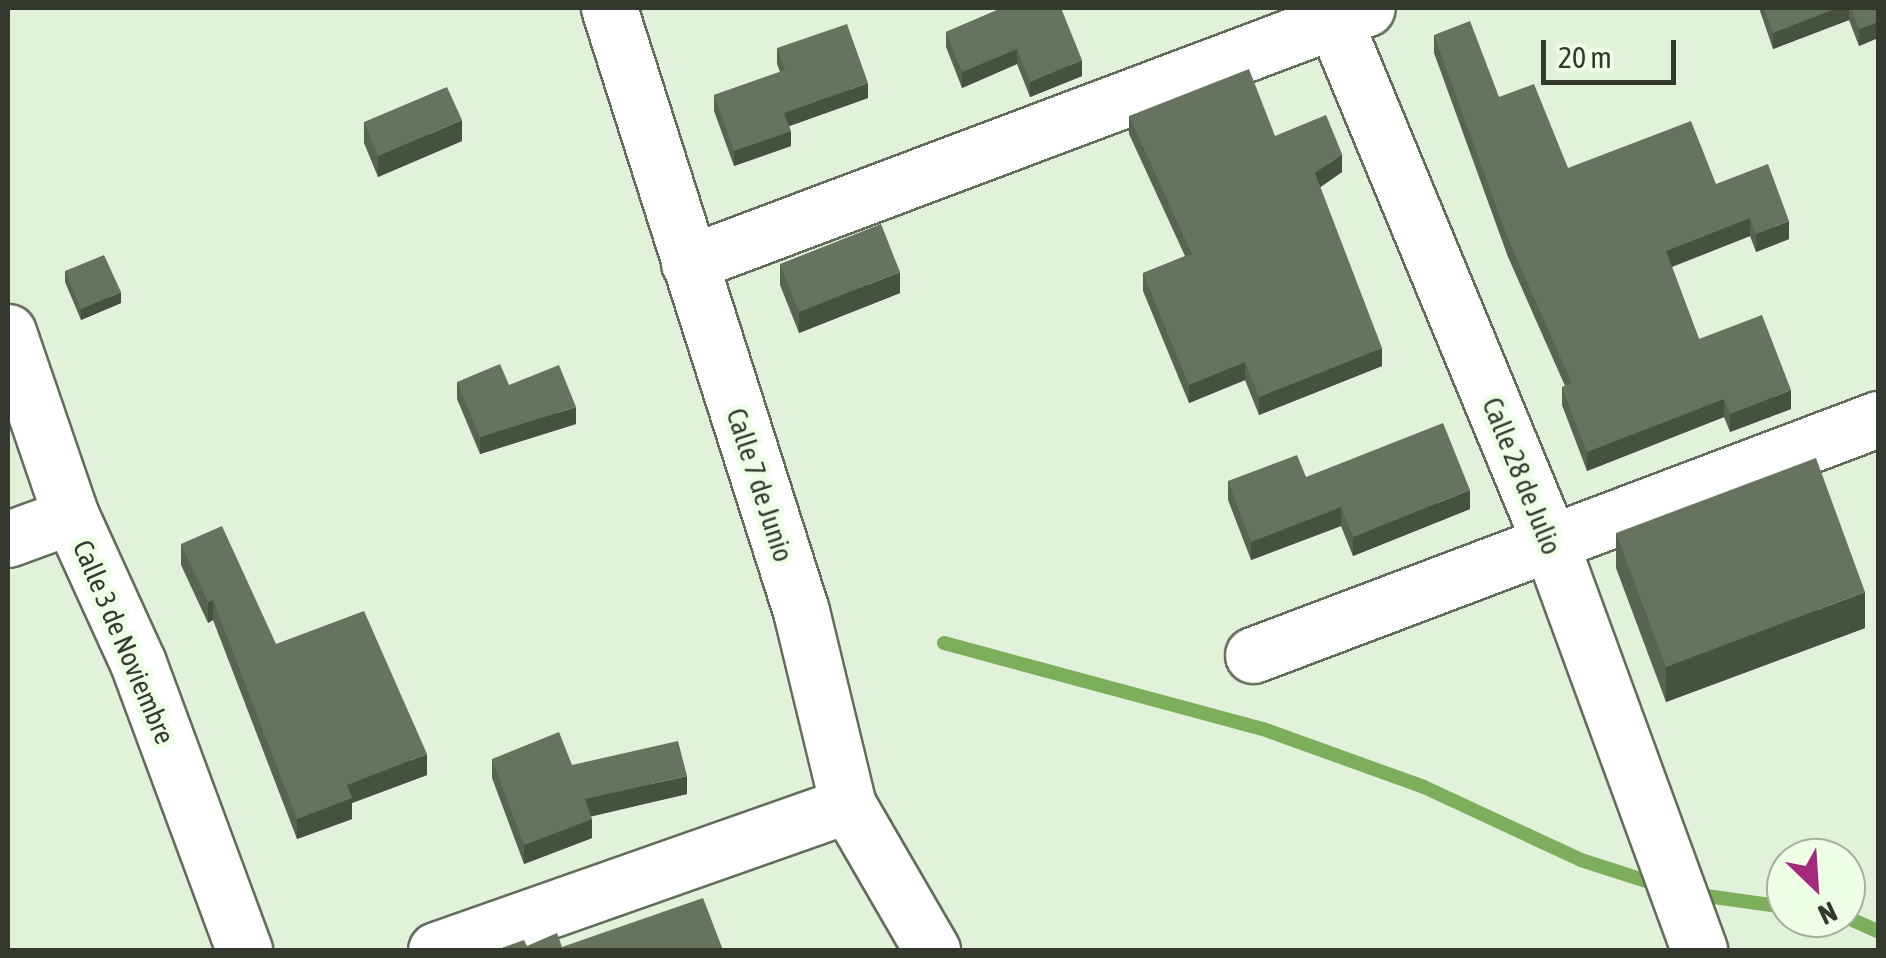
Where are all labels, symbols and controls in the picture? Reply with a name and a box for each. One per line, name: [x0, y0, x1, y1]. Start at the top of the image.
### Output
scale bar: [1546, 20, 1681, 82]
text: 20 m: [1558, 40, 1612, 74]
street label: Calle 28 de Julio: [1475, 393, 1569, 559]
street label: Calle 7 de Junio: [719, 404, 801, 566]
street label: Calle 3 de Noviembre: [66, 535, 182, 749]
north arrow: [1766, 838, 1866, 938]
text: N: [1814, 895, 1842, 931]

